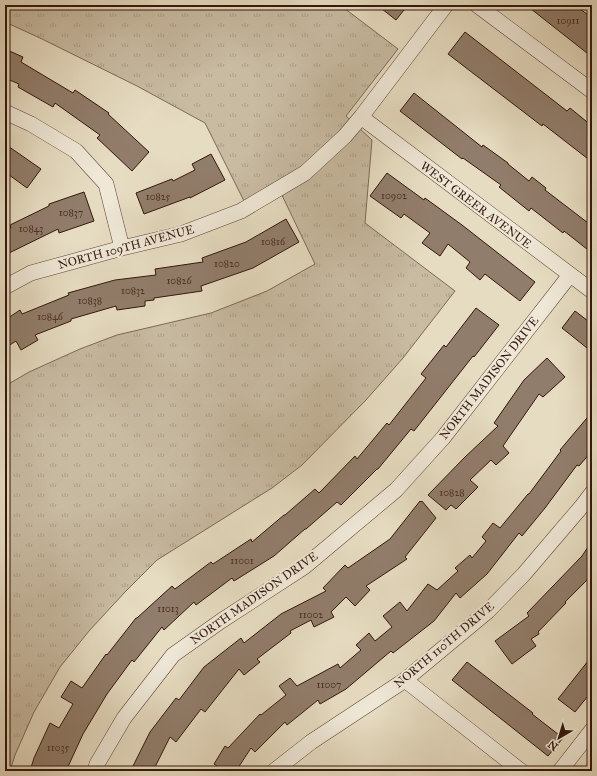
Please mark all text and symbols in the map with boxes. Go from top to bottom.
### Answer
house number: 10911 [557,15,580,27]
street label: WEST GREER AVENUE [418,159,535,252]
house number: 10902 [381,190,407,202]
house number: 10825 [146,191,171,203]
house number: 10837 [59,207,83,219]
street label: NORTH 109TH AVENUE [56,222,196,272]
house number: 10843 [19,223,43,235]
house number: 10816 [261,236,286,248]
house number: 10820 [214,258,240,270]
house number: 10826 [166,275,192,287]
house number: 10832 [121,285,145,297]
house number: 10838 [78,295,102,307]
house number: 10846 [37,311,64,323]
street label: NORTH MADISON DRIVE [437,314,542,442]
house number: 10828 [439,487,465,499]
street label: NORTH MADISON DRIVE [188,548,321,647]
house number: 11001 [230,555,254,567]
street label: NORTH 110TH DRIVE [391,599,497,691]
house number: 11013 [157,603,179,615]
house number: 11002 [299,609,323,621]
house number: 11007 [317,679,341,691]
north arrow [539,718,579,758]
text: N [545,737,561,753]
house number: 11035 [47,742,70,754]

